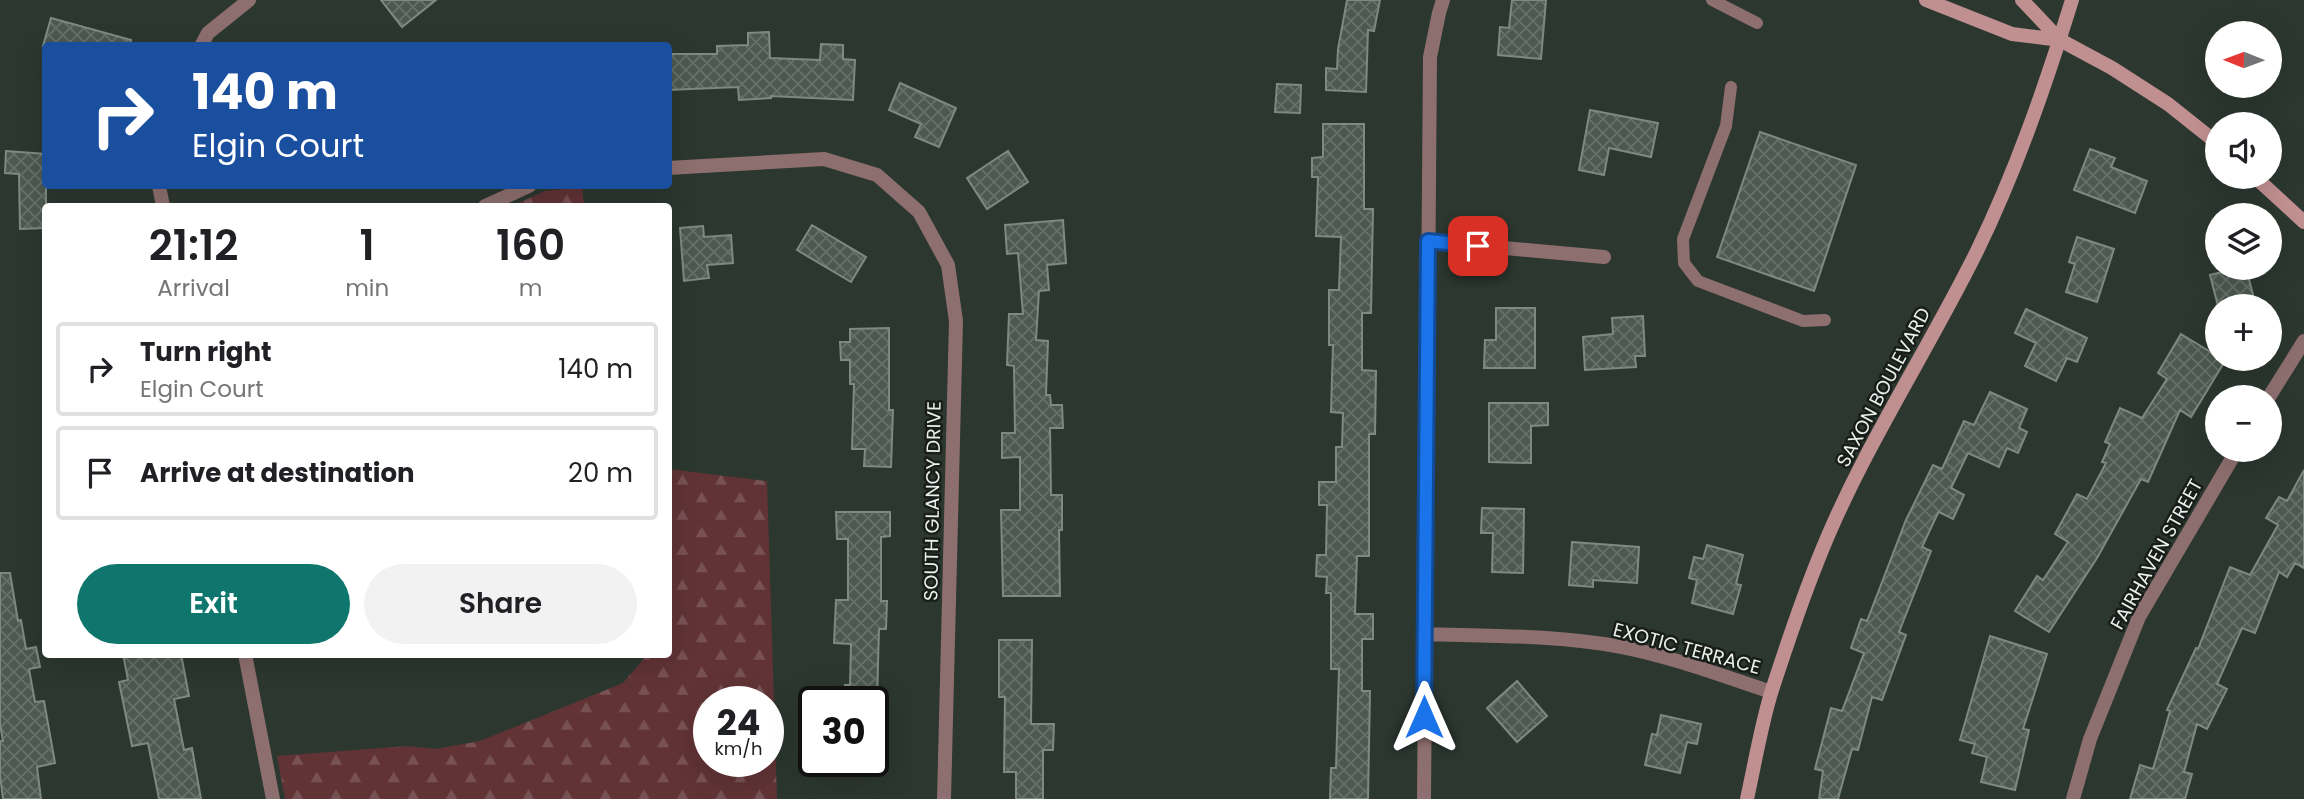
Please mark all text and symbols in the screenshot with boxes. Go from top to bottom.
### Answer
north arrow [2205,21,2282,98]
map controls [2205,21,2282,462]
text: 140 m [192,58,338,126]
icon: right [77,70,168,161]
button: sound [2205,112,2282,189]
text: Elgin Court [192,123,364,168]
button: layers [2205,203,2282,280]
text: 21:12 [149,216,238,275]
text: 1 [360,216,375,275]
text: 160 [496,216,565,275]
pin [1448,216,1508,276]
icon: arrive [1459,227,1497,265]
text: Arrival [157,272,230,304]
text: min [345,272,389,304]
text: m [519,272,542,304]
button: + [2205,294,2282,371]
street label: SAXON BOULEVARD [1830,303,1937,472]
text: Turn right [140,334,272,370]
icon: right [81,350,119,388]
text: 140 m [558,351,633,387]
text: Elgin Court [140,373,264,405]
button: − [2205,385,2282,462]
street label: SOUTH GLANCY DRIVE [917,401,948,601]
icon: arrive [81,454,119,492]
text: Arrive at destination [140,455,415,491]
text: 20 m [568,455,633,491]
street label: FAIRHAVEN STREET [2104,474,2209,634]
button: Exit [77,564,350,644]
button: Share [364,564,637,644]
street label: EXOTIC TERRACE [1610,616,1764,681]
position arrow [1387,680,1461,754]
speed limit sign: 30 [798,686,889,777]
text: 24 [717,698,760,747]
text: km/h [715,736,762,761]

